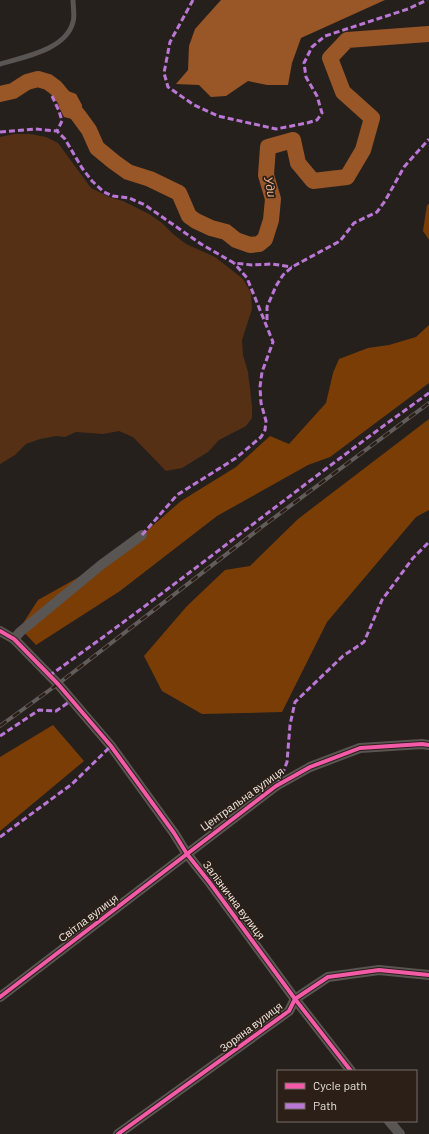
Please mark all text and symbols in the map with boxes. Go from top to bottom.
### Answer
water label: Уди [262,174,280,199]
street label: Центральна вулиця [198,764,286,833]
street label: Залізнична вулиця [201,858,268,941]
street label: Світла вулиця [55,891,120,944]
street label: Зоряна вулиця [217,999,285,1054]
legend [277,1070,417,1122]
text: Cycle path [313,1078,367,1092]
text: Path [313,1098,337,1112]

